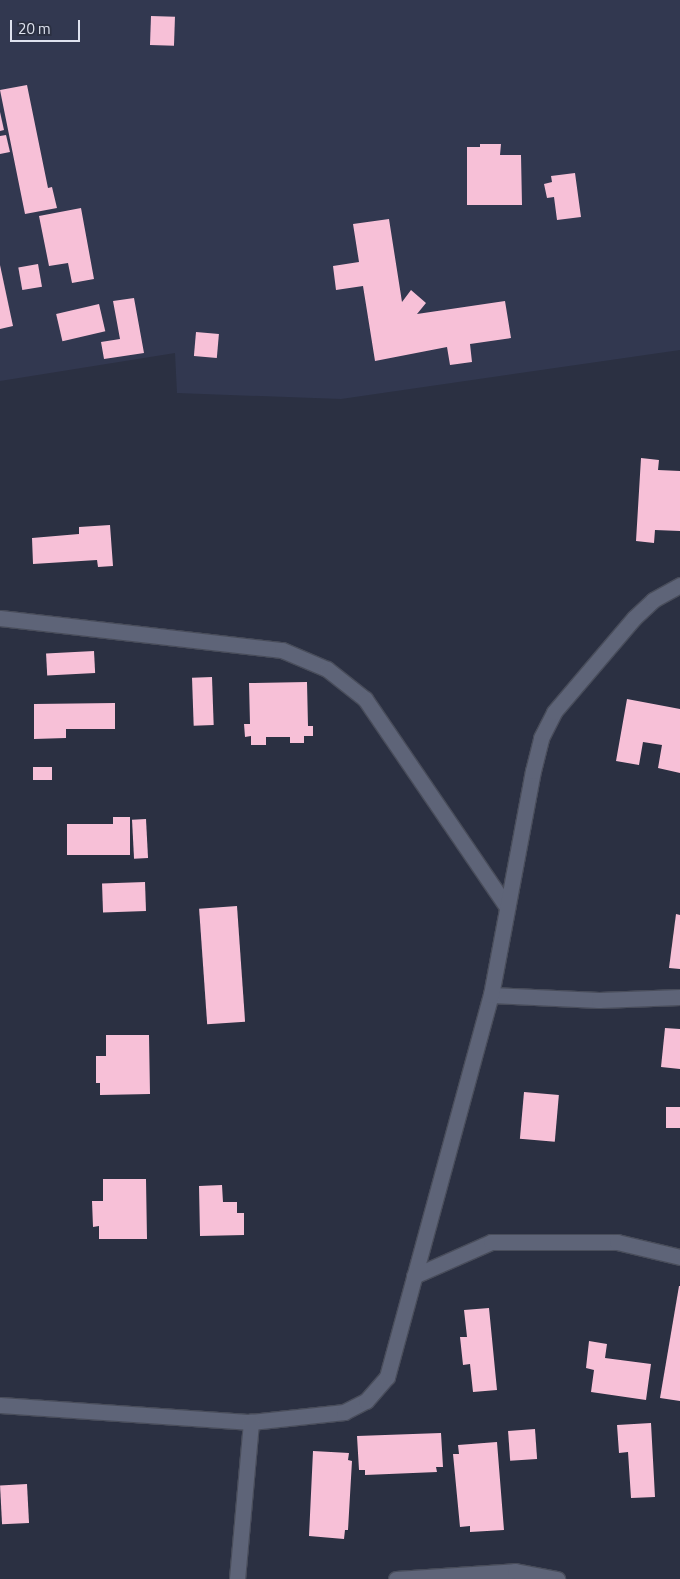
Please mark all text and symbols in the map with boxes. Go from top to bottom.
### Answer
scale bar [12,10,82,42]
text: 20 m [18,17,51,40]

